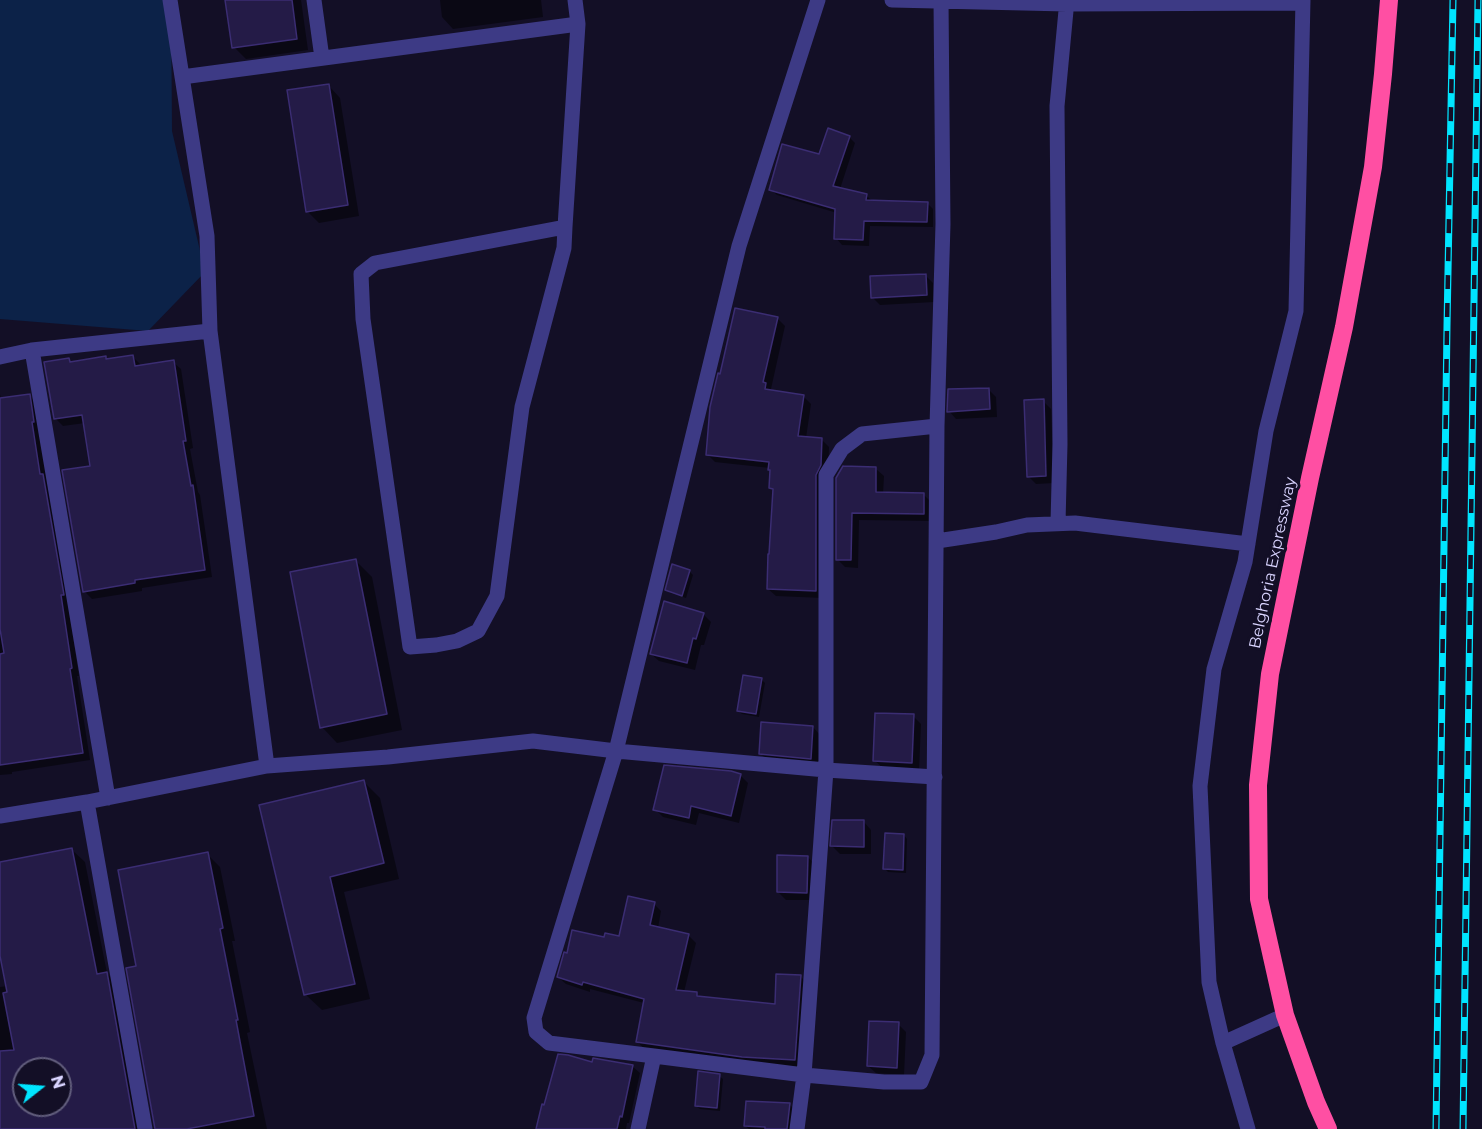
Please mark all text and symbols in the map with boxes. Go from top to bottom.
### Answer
street label: Belghoria Expressway [1245,476,1301,650]
north arrow [12,1057,72,1117]
text: N [47,1073,69,1091]

